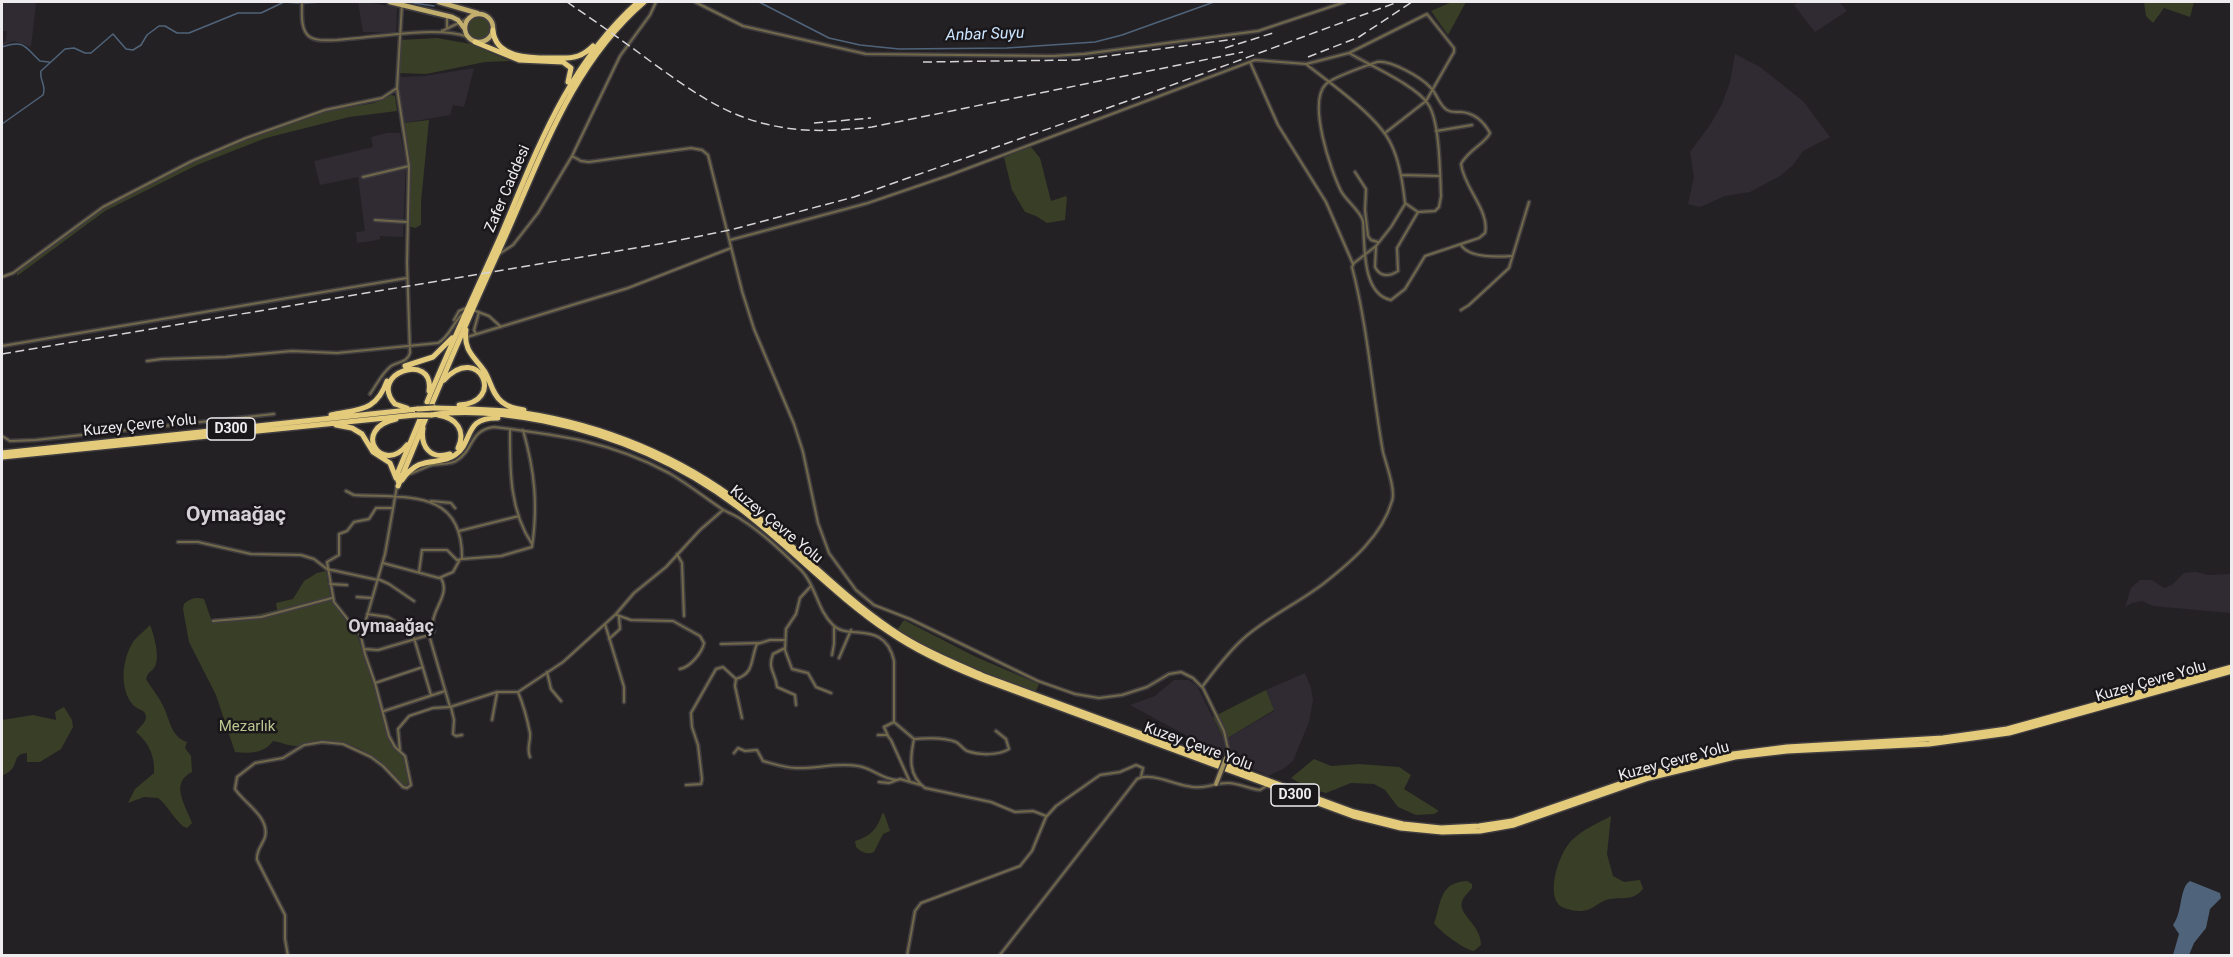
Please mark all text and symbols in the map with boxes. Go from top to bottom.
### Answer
water label: Anbar Suyu [945,24,1025,46]
street label: Zafer Caddesi [482,143,534,235]
street label: Kuzey Çevre Yolu [82,411,198,441]
road number: D300 [207,418,255,440]
street label: Kuzey Çevre Yolu [726,482,826,568]
district label: Oymaağaç [186,503,286,529]
district label: Oymaağaç [348,616,434,638]
street label: Kuzey Çevre Yolu [2094,658,2208,706]
park label: Mezarlık [219,718,275,736]
street label: Kuzey Çevre Yolu [1141,719,1255,775]
street label: Kuzey Çevre Yolu [1617,739,1731,785]
road number: D300 [1271,784,1319,806]

